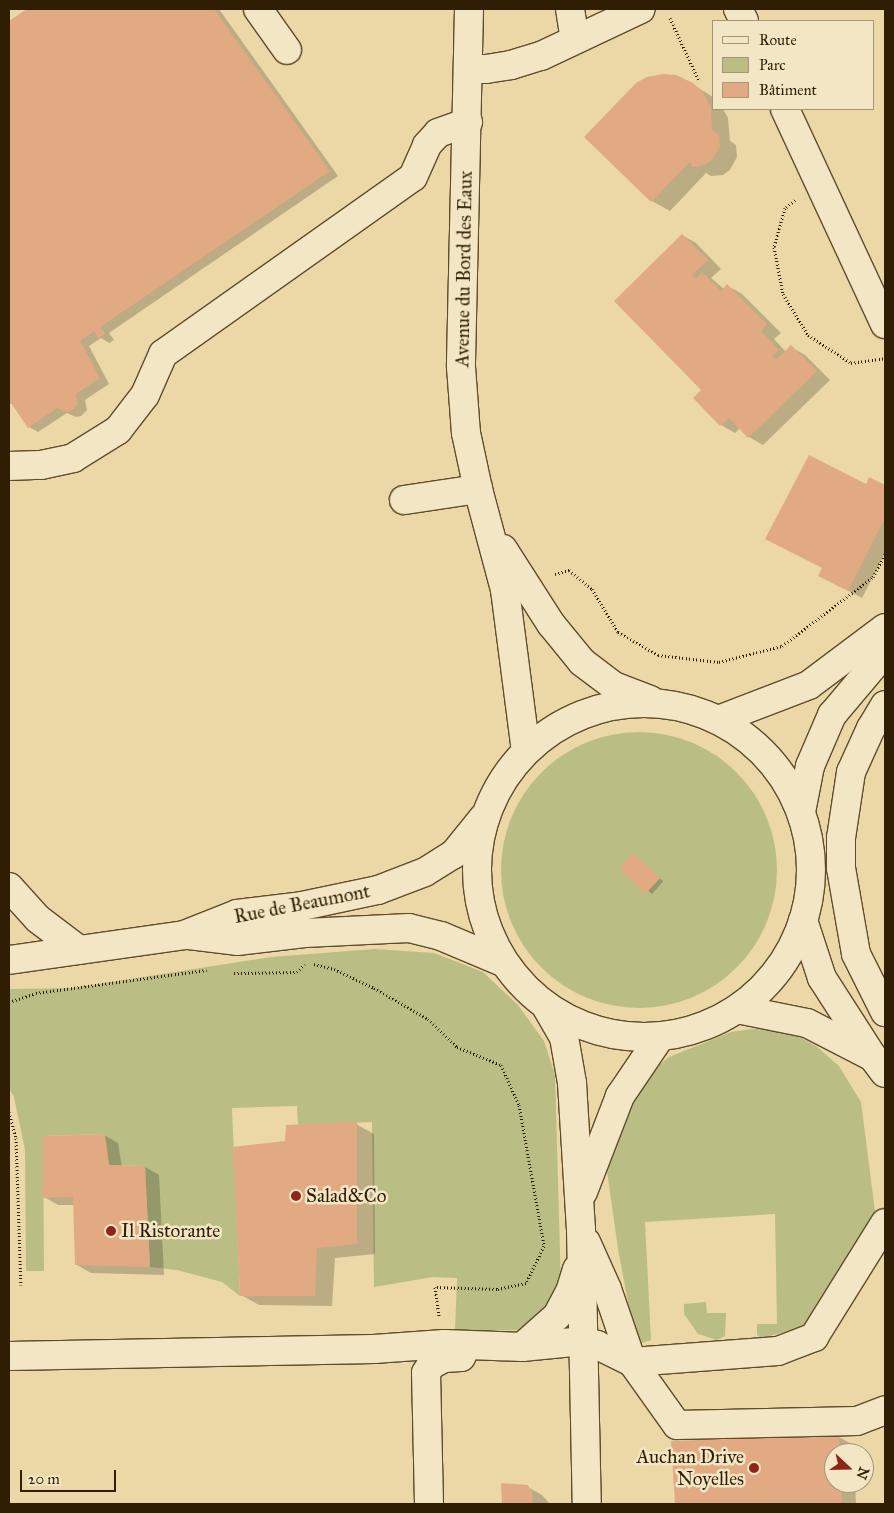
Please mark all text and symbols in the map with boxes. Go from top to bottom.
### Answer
legend [712,20,874,110]
text: Route [759,31,797,49]
text: Parc [759,56,786,74]
text: Bâtiment [759,81,817,99]
street label: Avenue du Bord des Eaux [451,171,477,367]
street label: Rue de Beaumont [232,880,372,928]
place label: Salad&Co [306,1185,386,1207]
marker: Salad&Co [290,1190,302,1202]
place label: Il Ristorante [121,1220,220,1242]
marker: Il Ristorante [105,1225,117,1237]
north arrow [824,1443,874,1493]
place label: Auchan Drive Noyelles [636,1446,744,1490]
scale bar [22,1460,119,1492]
marker: Auchan Drive Noyelles [748,1462,760,1474]
text: N [852,1465,873,1482]
text: 20 m [28,1470,60,1488]

